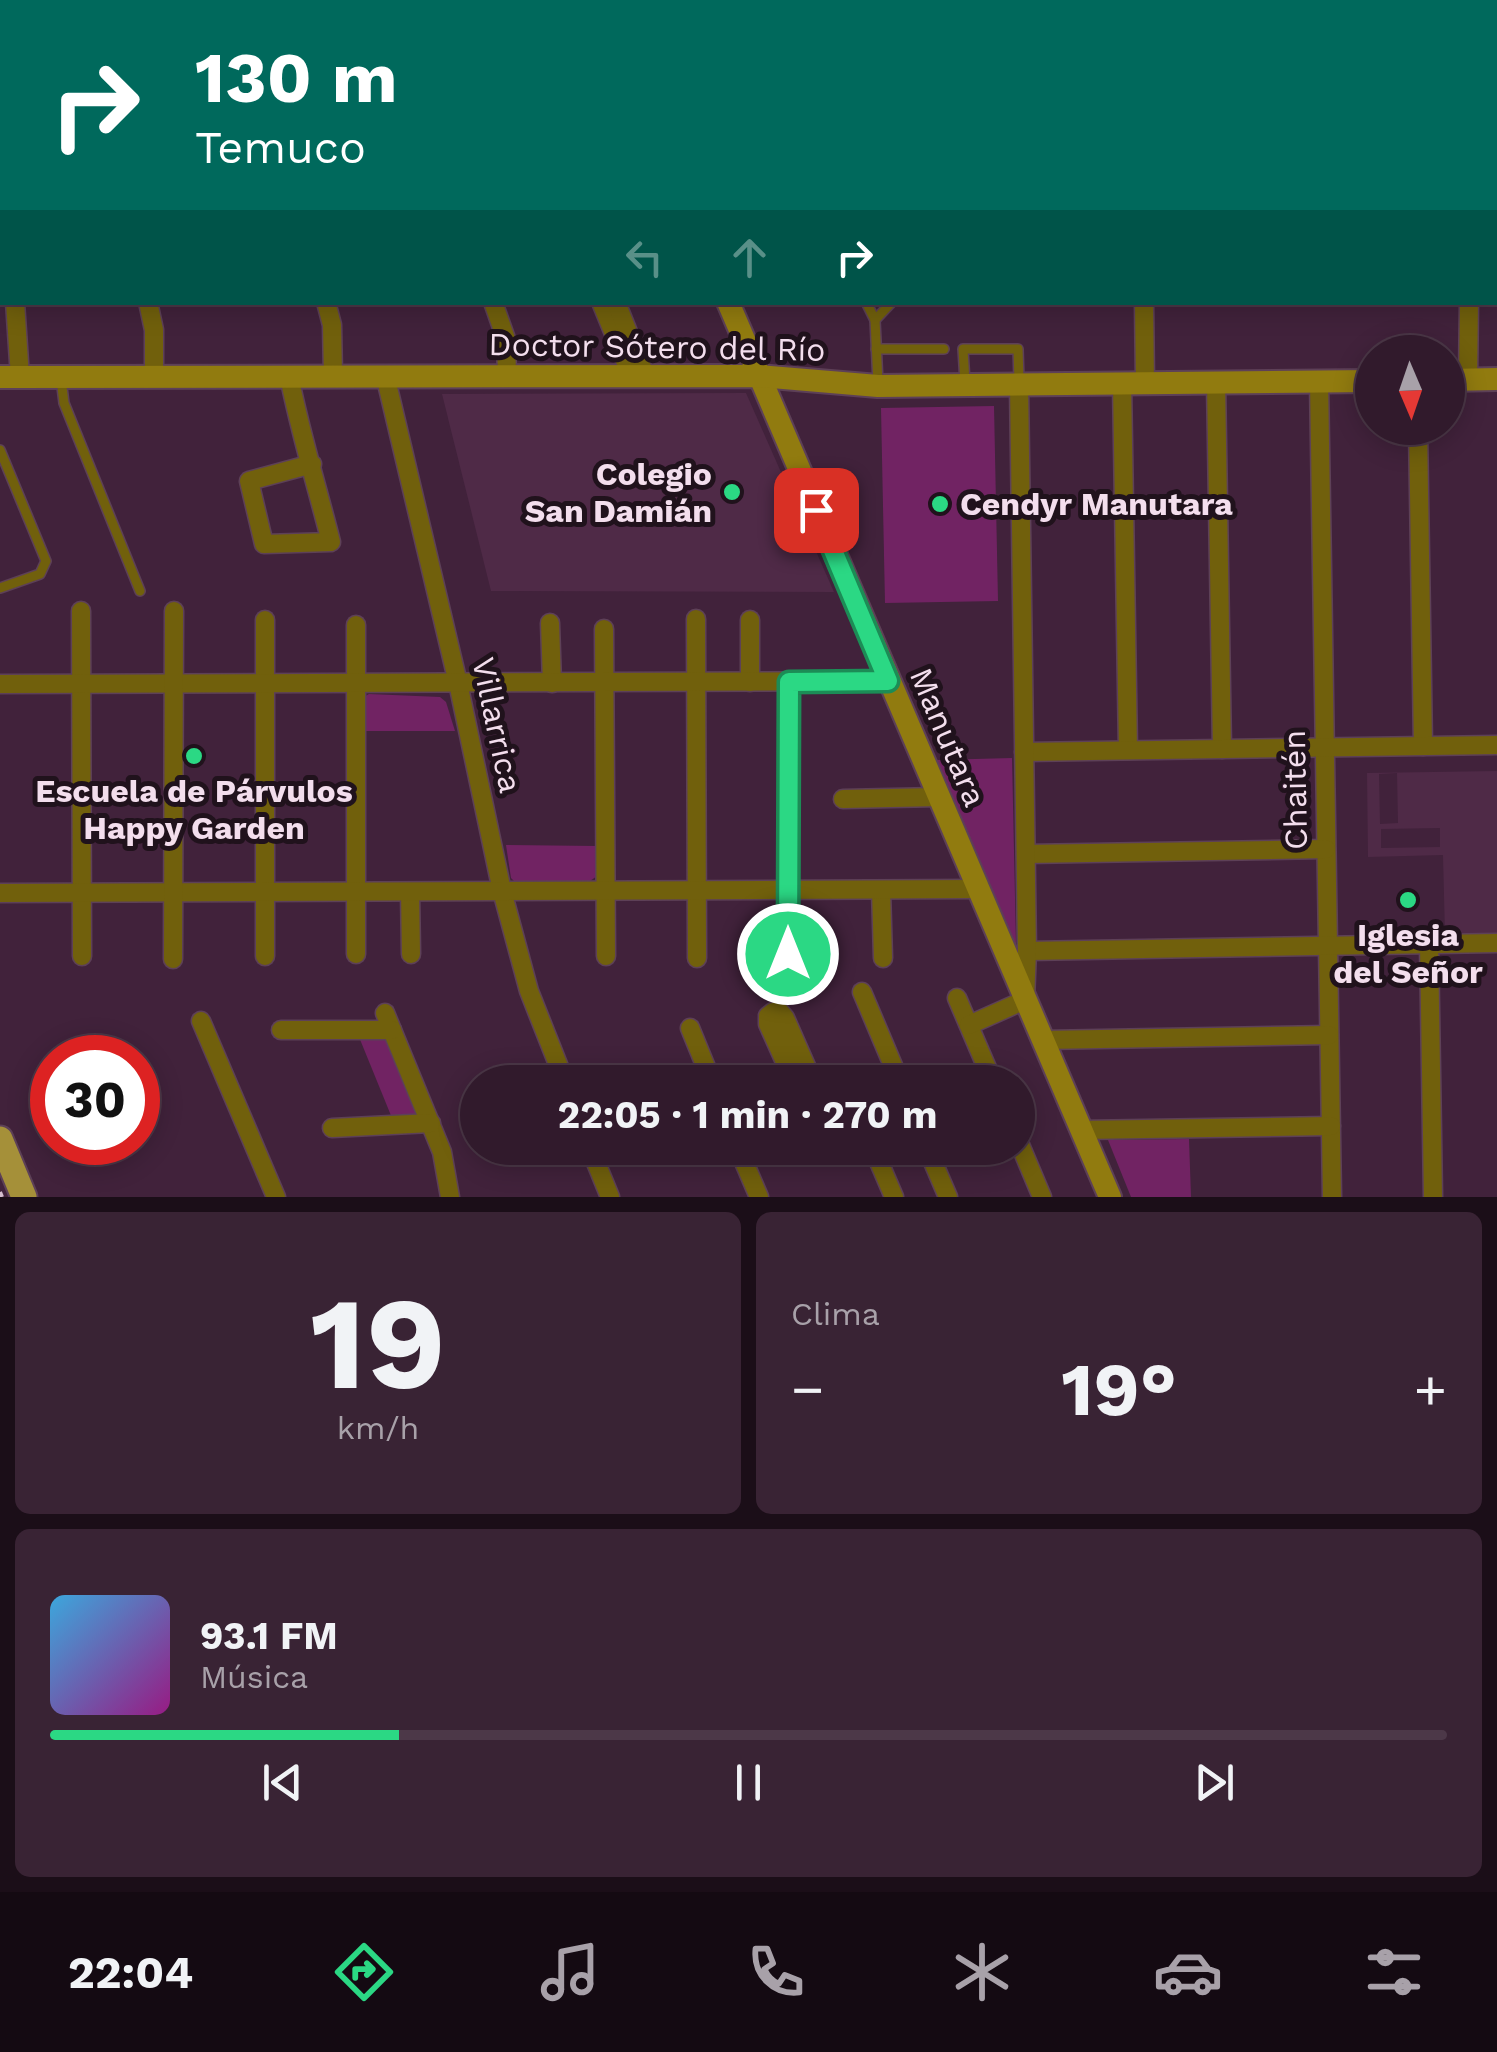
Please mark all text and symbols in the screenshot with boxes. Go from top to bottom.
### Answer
text: 130 m [195,37,398,119]
icon: right [30,40,160,170]
text: Temuco [195,121,366,174]
icon: left [617,230,672,285]
icon: ahead [722,230,777,285]
icon: right [827,230,882,285]
street label: Doctor Sótero del Río [488,325,826,369]
north arrow [1355,335,1465,445]
map controls [1355,335,1465,445]
place label: Colegio San Damián [525,455,712,530]
pin [774,468,859,553]
marker: Colegio San Damián [721,481,743,503]
icon: arrive [789,483,844,538]
place label: Cendyr Manutara [960,485,1233,523]
marker: Cendyr Manutara [929,493,951,515]
street label: Villarrica [464,654,530,796]
street label: Manutara [902,662,994,812]
street label: Chaitén [1275,730,1315,850]
marker: Escuela de Párvulos Happy Garden [183,745,205,767]
place label: Escuela de Párvulos Happy Garden [35,772,353,847]
marker: Iglesia del Señor [1397,889,1419,911]
position arrow [736,902,840,1006]
place label: Iglesia del Señor [1333,916,1483,991]
speed limit sign: 30 [30,1035,160,1165]
text: 22:05 · 1 min · 270 m [558,1093,937,1137]
text: 19 [310,1267,446,1420]
text: Clima [791,1295,880,1333]
text: 19° [1061,1345,1177,1433]
text: − [791,1357,824,1421]
text: + [1414,1357,1447,1421]
text: km/h [337,1409,419,1447]
text: 93.1 FM [200,1614,338,1658]
text: Música [200,1658,308,1696]
icon: previous [255,1755,310,1810]
icon: pause [721,1755,776,1810]
icon: next [1187,1755,1242,1810]
icon: directions [329,1937,399,2007]
icon: music [535,1937,605,2007]
icon: phone [741,1937,811,2007]
icon: climate [947,1937,1017,2007]
icon: car [1153,1937,1223,2007]
icon: filters [1359,1937,1429,2007]
text: 22:04 [68,1946,193,1999]

